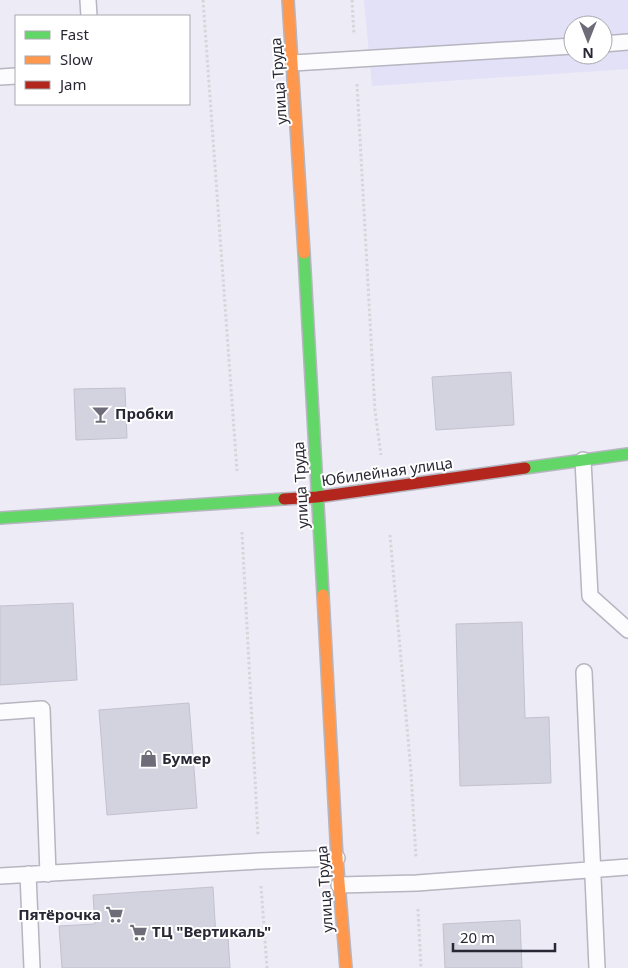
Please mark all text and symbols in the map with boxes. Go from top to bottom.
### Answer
legend [15,15,190,105]
north arrow [563,15,613,65]
text: Fast [60,24,89,44]
street label: улица Труда [265,37,291,125]
text: N [582,44,594,63]
text: Slow [60,49,93,69]
text: Jam [58,74,87,94]
place label: Пробки [115,403,174,423]
bar icon: Пробки [91,404,111,424]
street label: улица Труда [288,441,312,529]
street label: Юбилейная улица [320,452,454,490]
place label: Бумер [162,748,211,768]
shop icon: Бумер [138,749,158,769]
street label: улица Труда [311,845,337,933]
place label: Пятёрочка [18,904,101,924]
supermarket icon: Пятёрочка [105,905,125,925]
scale bar [453,920,556,952]
place label: ТЦ "Вертикаль" [152,921,271,941]
supermarket icon: ТЦ "Вертикаль" [128,922,148,942]
text: 20 m [460,927,495,947]

